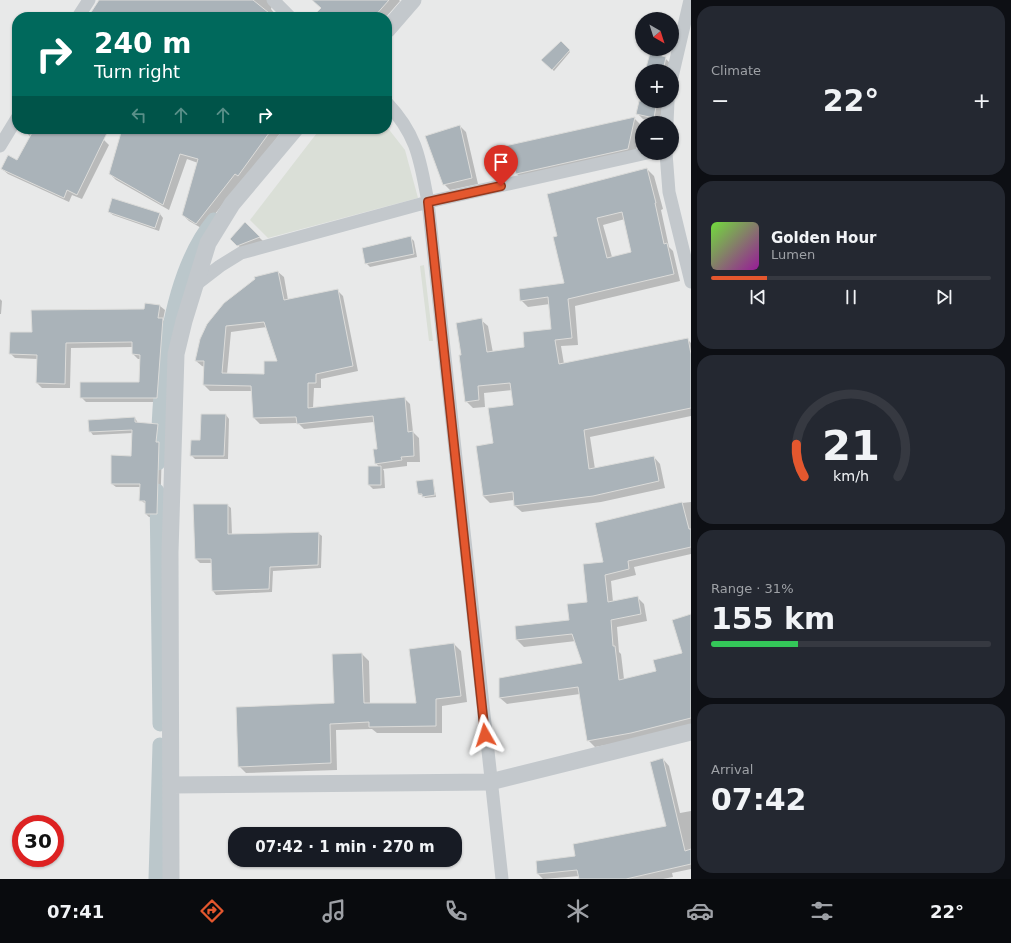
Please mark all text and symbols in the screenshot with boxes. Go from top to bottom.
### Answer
north arrow [635,12,679,56]
map controls [635,12,679,160]
text: 240 m [94,27,191,60]
icon: right [28,28,80,80]
text: Turn right [94,61,180,82]
text: Climate [711,63,761,78]
button: + [635,64,679,108]
text: 22° [823,83,879,118]
text: − [711,88,729,113]
text: + [973,88,991,113]
icon: left [128,104,150,126]
icon: ahead [170,104,192,126]
icon: ahead [212,104,234,126]
icon: right [254,104,276,126]
button: − [635,116,679,160]
pin [484,145,518,186]
icon: arrive [490,151,512,173]
text: Golden Hour [771,229,877,247]
text: Lumen [771,247,815,262]
icon: previous [747,286,769,308]
icon: pause [840,286,862,308]
icon: next [933,286,955,308]
text: 21 [822,421,880,470]
text: km/h [833,468,869,484]
text: Range · 31% [711,581,794,596]
text: 155 km [711,601,835,636]
position arrow [464,714,506,756]
text: Arrival [711,762,753,777]
text: 07:42 [711,782,807,817]
speed limit sign: 30 [12,815,64,867]
text: 07:42 · 1 min · 270 m [255,838,435,856]
icon: directions [198,897,226,925]
icon: music [320,897,348,925]
icon: phone [442,897,470,925]
icon: climate [564,897,592,925]
icon: car [686,897,714,925]
icon: filters [808,897,836,925]
text: 07:41 [47,901,104,922]
text: 22° [930,901,964,922]

